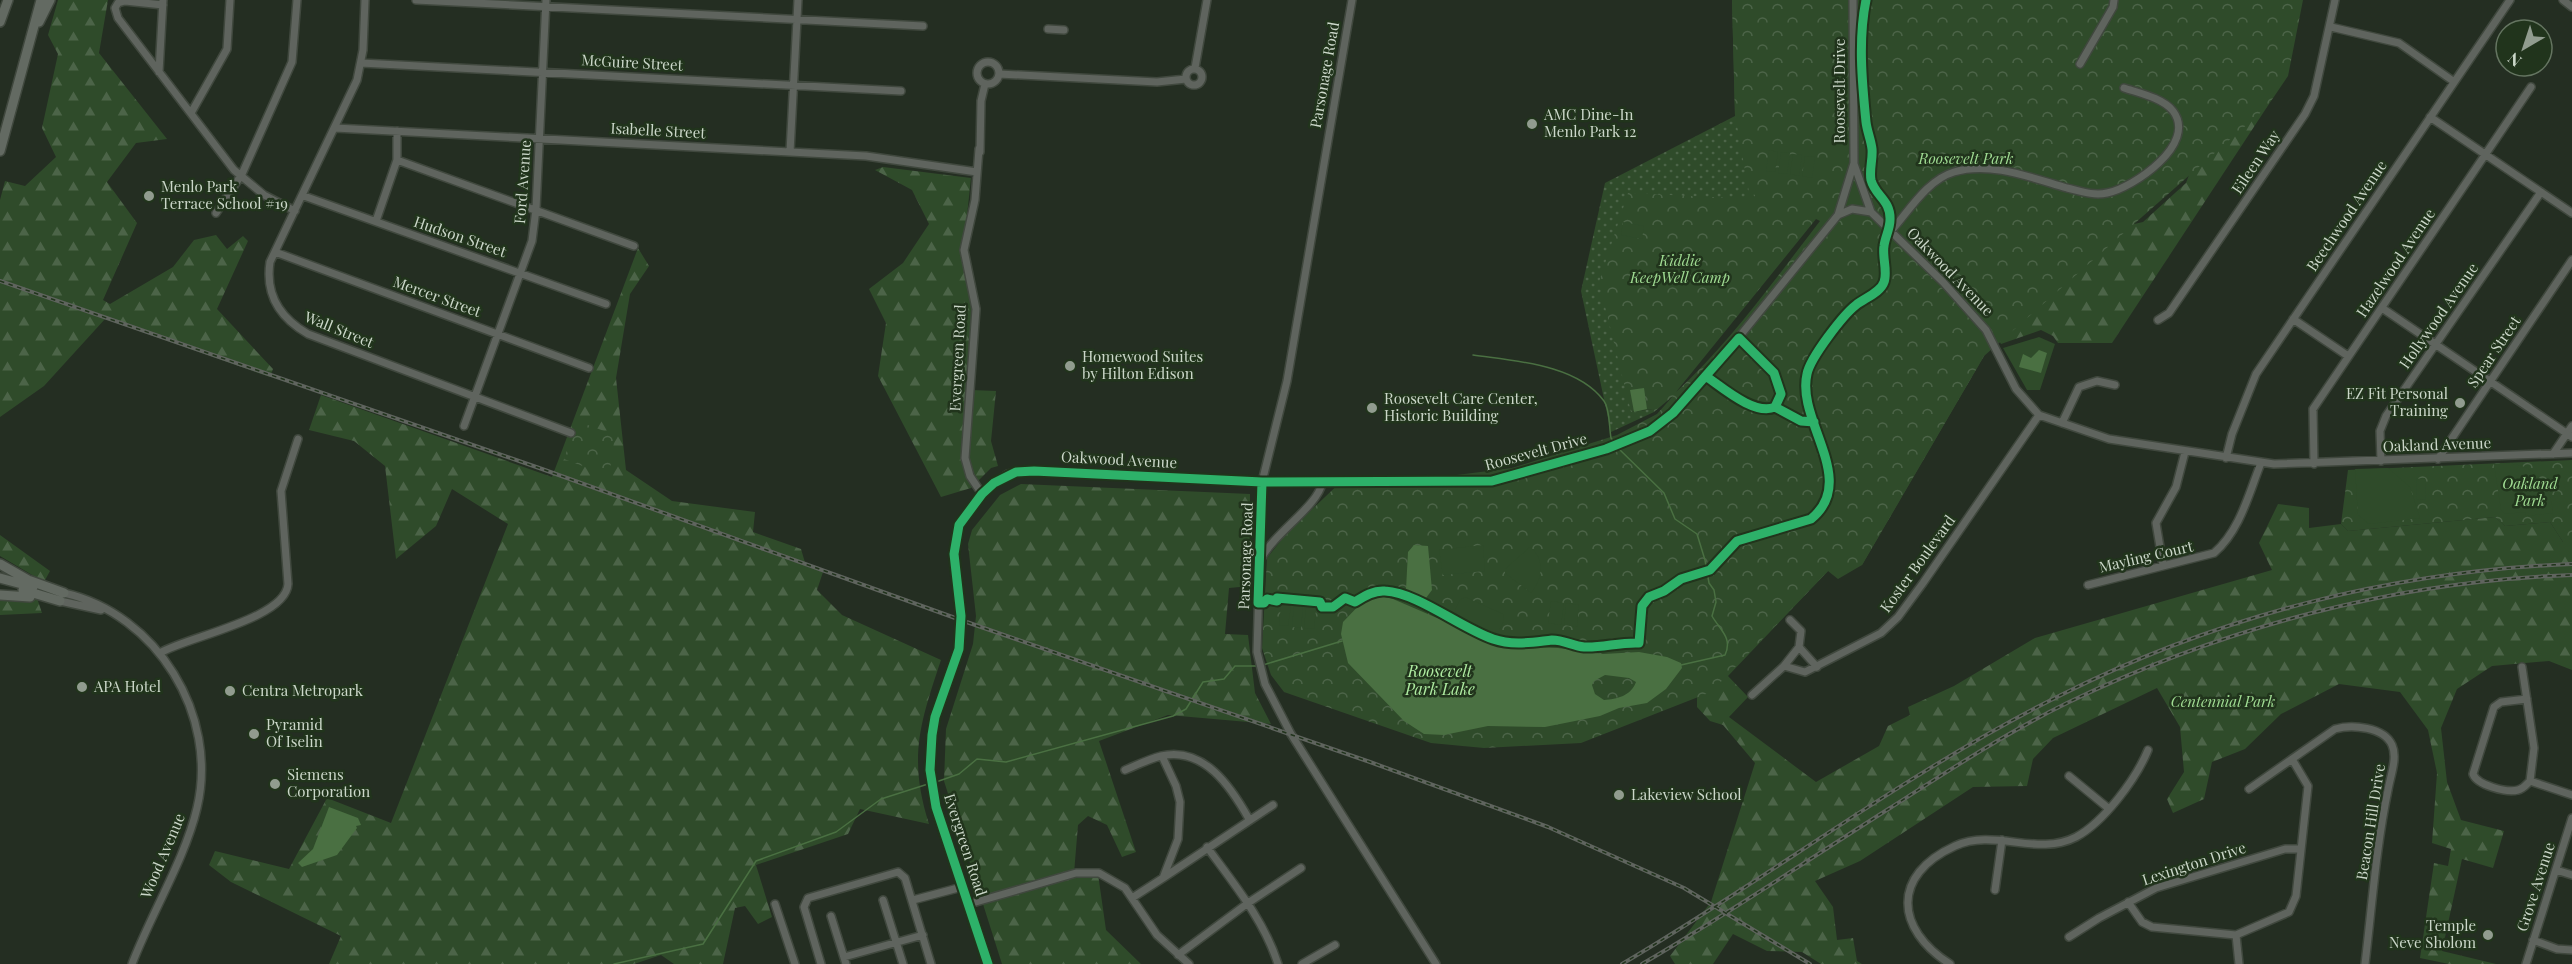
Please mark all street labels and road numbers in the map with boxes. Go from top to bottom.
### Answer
street label: Parsonage Road [1305,20,1343,129]
street label: Roosevelt Drive [1829,39,1849,143]
street label: McGuire Street [581,49,684,75]
street label: Isabelle Street [610,118,707,143]
street label: Eileen Way [2227,125,2284,197]
street label: Ford Avenue [509,139,535,225]
street label: Beechwood Avenue [2302,156,2391,275]
street label: Hazelwood Avenue [2351,204,2439,321]
street label: Hudson Street [411,211,510,261]
street label: Oakwood Avenue [1903,223,1998,320]
street label: Hollywood Avenue [2394,259,2482,372]
street label: Mercer Street [391,271,485,321]
street label: Evergreen Road [944,304,970,412]
street label: Wall Street [301,306,378,352]
street label: Spear Street [2462,311,2525,391]
street label: Roosevelt Drive [1482,428,1589,474]
street label: Oakland Avenue [2382,432,2492,456]
street label: Oakwood Avenue [1061,446,1178,472]
street label: Parsonage Road [1233,502,1257,610]
street label: Koster Boulevard [1875,511,1959,616]
street label: Mayling Court [2097,535,2195,577]
street label: Beacon Hill Drive [2351,762,2389,881]
street label: Evergreen Road [940,791,992,899]
street label: Wood Avenue [135,810,189,902]
street label: Lexington Drive [2139,837,2248,889]
street label: Grove Avenue [2511,840,2559,934]

